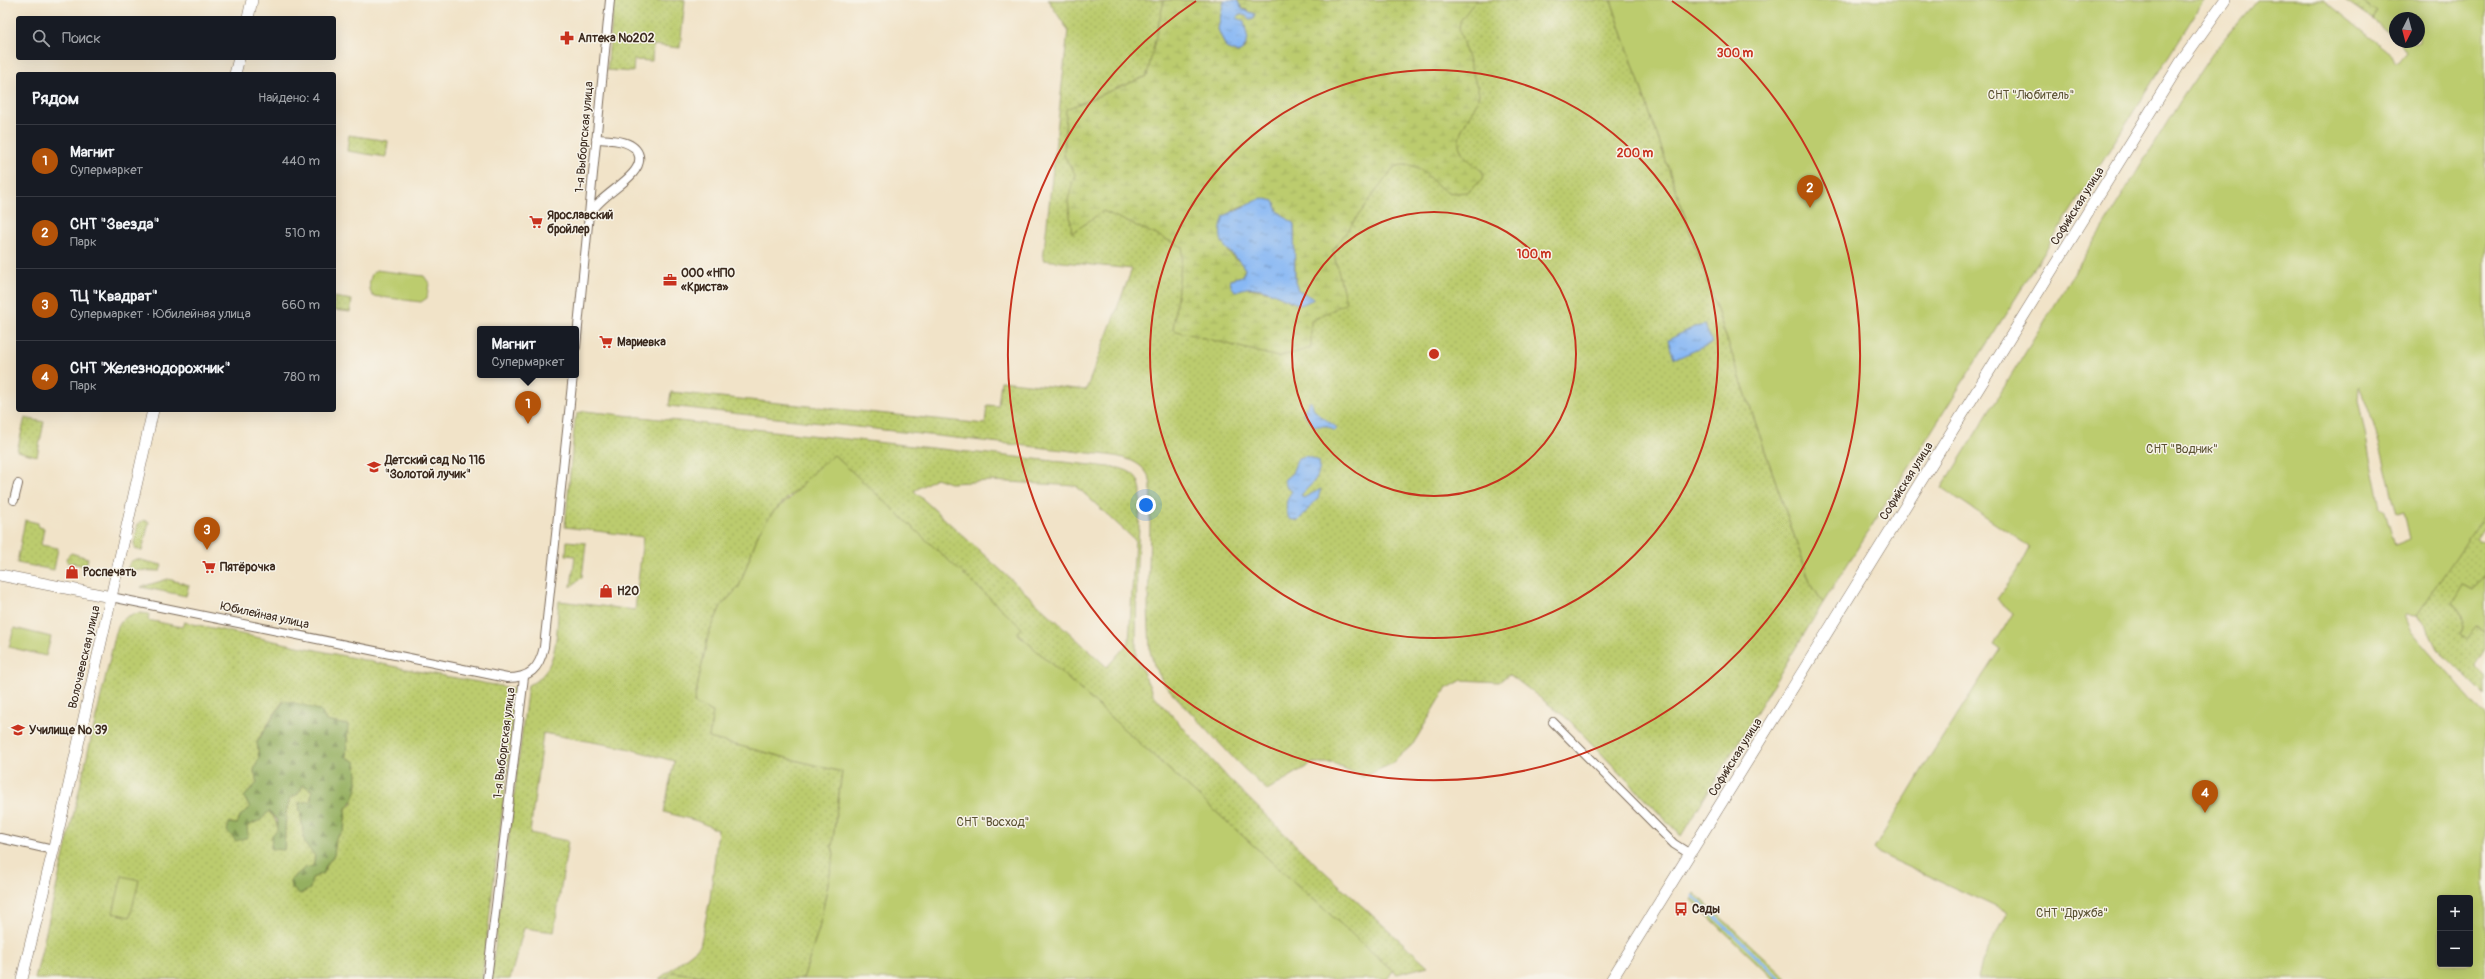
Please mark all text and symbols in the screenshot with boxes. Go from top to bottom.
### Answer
north arrow [2389,12,2425,48]
search box [16,16,336,60]
icon: search [30,27,52,49]
text: Поиск [62,29,101,48]
pharmacy icon: Аптека №202 [559,30,575,46]
place label: Аптека №202 [578,31,655,46]
text: 300 m [1717,46,1754,61]
street label: 1-я Выборгская улица [572,80,597,193]
text: Рядом [32,88,79,109]
park label: СНТ "Любитель" [1988,88,2074,103]
text: Найдено: 4 [258,90,320,106]
text: Магнит [70,143,115,162]
text: 200 m [1617,146,1654,161]
text: 1 [42,153,48,169]
text: 440 m [282,153,320,169]
text: Супермаркет [70,162,143,178]
street label: Софийская улица [2047,164,2108,248]
pin: 2 [1797,175,1823,208]
place label: Ярославский бройлер [547,208,614,237]
supermarket icon: Ярославский бройлер [528,214,544,230]
text: СНТ "Звезда" [70,215,160,234]
text: 2 [41,225,49,241]
text: 510 m [285,225,320,241]
text: Парк [70,234,97,250]
text: 100 m [1517,247,1552,262]
place label: ООО «НПО «Криста» [680,266,735,295]
office icon: ООО «НПО «Криста» [662,272,678,288]
text: ТЦ "Квадрат" [70,287,158,306]
text: 3 [41,297,49,313]
text: 660 m [282,297,320,313]
text: Супермаркет · Юбилейная улица [70,306,251,322]
popup [477,326,579,378]
supermarket icon: Мариевка [598,334,614,350]
text: Магнит [491,335,536,354]
place label: Мариевка [617,335,666,350]
centre of rings [1427,347,1441,361]
text: Супермаркет [491,354,565,370]
text: СНТ "Железнодорожник" [70,359,231,378]
text: 4 [41,369,49,385]
text: 780 m [283,369,320,385]
text: Парк [70,378,97,394]
pin: 1 [515,391,541,424]
street label: Софийская улица [1876,439,1937,523]
park label: СНТ "Водник" [2146,442,2218,457]
place label: Детский сад № 116 "Золотой лучик" [384,453,485,482]
school or university icon: Детский сад № 116 "Золотой лучик" [366,459,382,475]
your location [1136,495,1156,515]
pin: 3 [194,517,220,550]
supermarket icon: Пятёрочка [201,559,217,575]
place label: Пятёрочка [220,560,276,575]
shop icon: Роспечать [64,564,80,580]
place label: Роспечать [83,565,137,580]
shop icon: H2O [598,583,614,599]
place label: H2O [617,584,639,599]
street label: Юбилейная улица [219,599,311,632]
street label: Волочаевская улица [65,604,104,710]
street label: 1-я Выборгская улица [490,686,519,799]
street label: Софийская улица [1705,715,1766,799]
school or university icon: Училище № 39 [10,722,26,738]
place label: Училище № 39 [29,723,108,738]
pin: 4 [2192,780,2218,813]
park label: СНТ "Восход" [957,815,1030,830]
map controls [2437,895,2473,967]
button: + [2437,895,2473,931]
bus stop icon: Сады [1673,901,1689,917]
place label: Сады [1692,902,1720,917]
park label: СНТ "Дружба" [2036,906,2108,921]
button: − [2437,931,2473,967]

